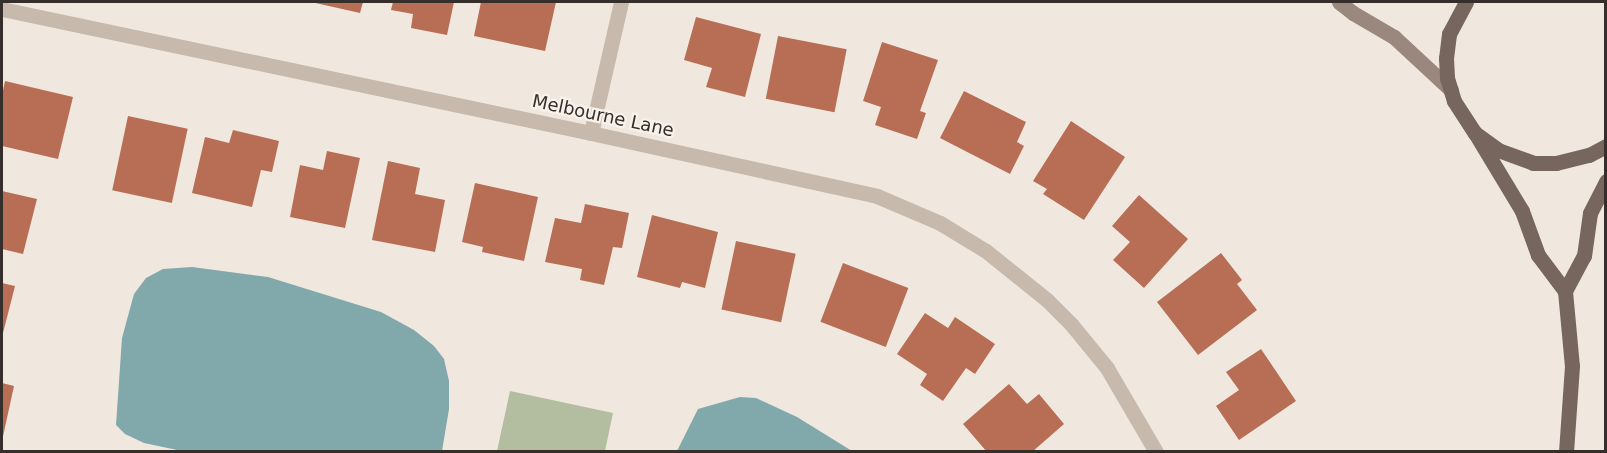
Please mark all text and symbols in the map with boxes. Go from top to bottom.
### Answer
street label: Melbourne Lane [530,90,676,142]

